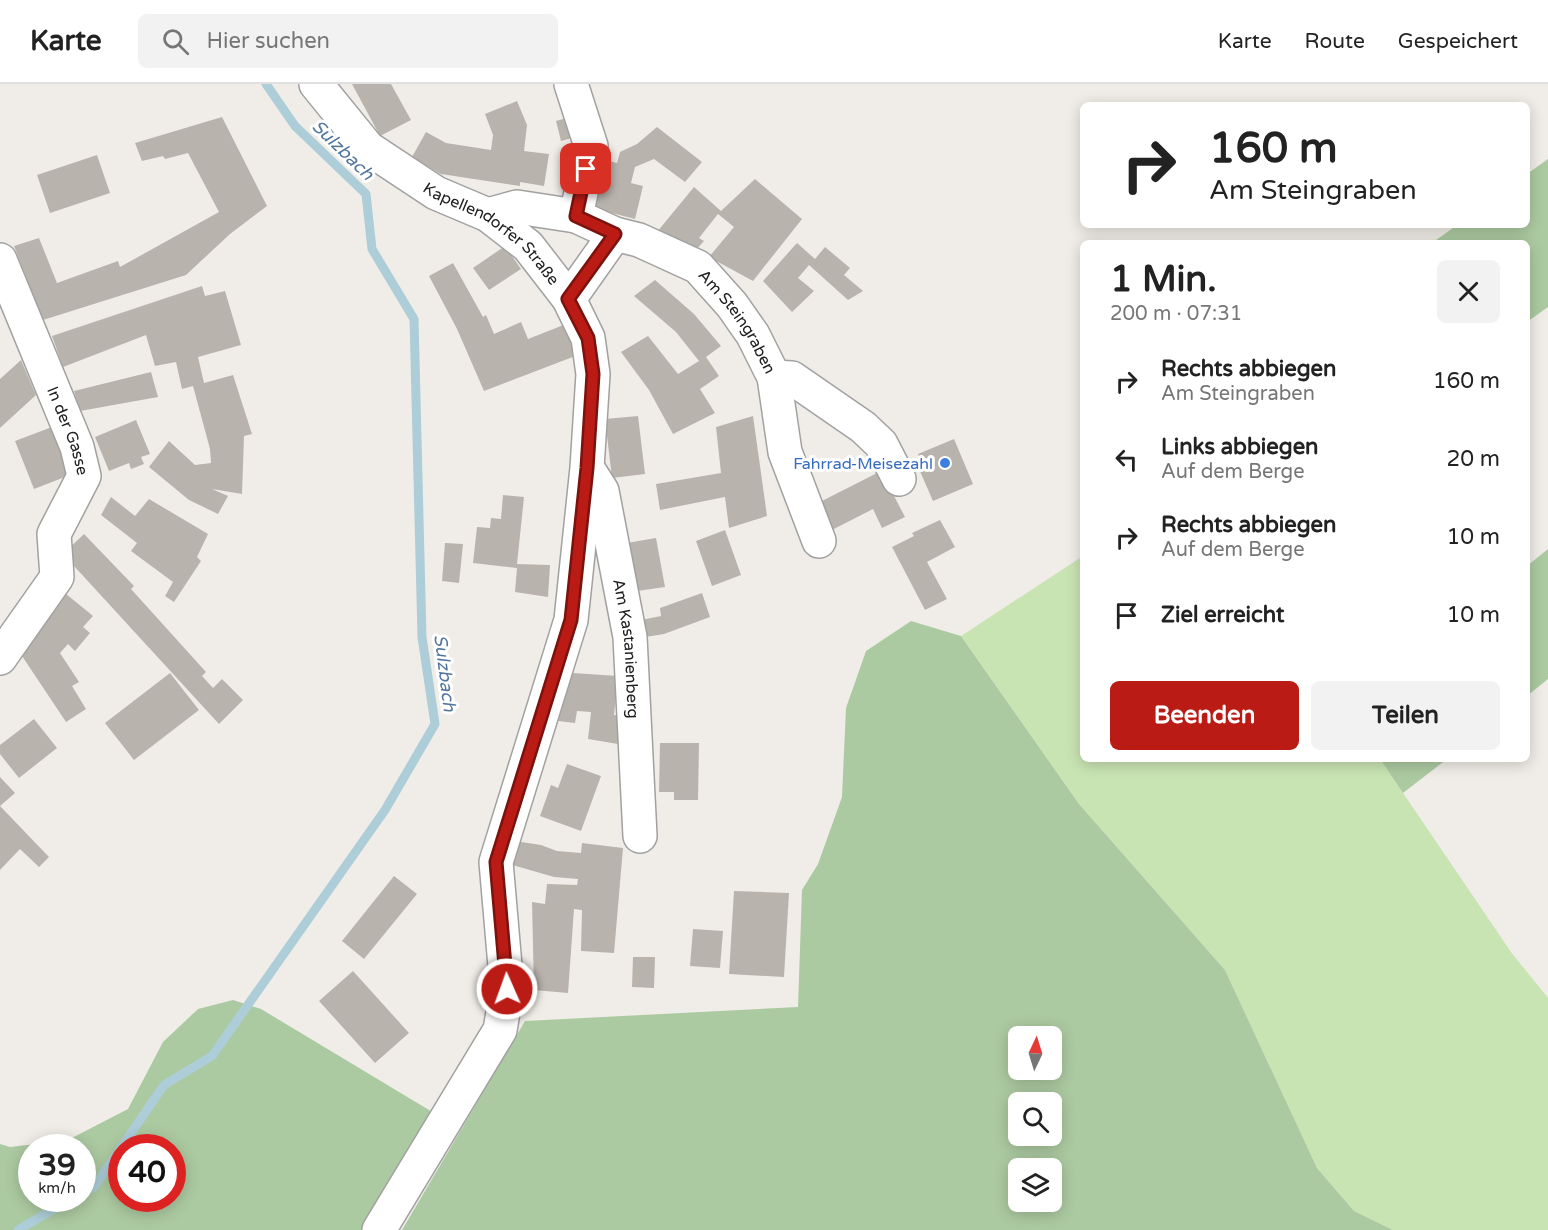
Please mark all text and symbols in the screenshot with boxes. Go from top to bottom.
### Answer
search box [138,14,558,68]
text: Karte [30,24,102,58]
icon: search [159,25,192,58]
text: Hier suchen [207,28,330,54]
text: Karte [1218,29,1272,54]
text: Route [1305,29,1365,54]
text: Gespeichert [1398,29,1518,54]
water label: Sulzbach [308,115,379,186]
text: 160 m [1209,123,1338,174]
icon: right [1110,126,1188,204]
pin [560,143,611,194]
icon: arrive [569,152,602,185]
text: Am Steingraben [1209,174,1417,207]
street label: Kapellendorfer Straße [419,178,563,289]
text: 1 Min. [1110,258,1217,301]
button: close [1437,260,1500,323]
street label: Am Steingraben [694,266,780,377]
text: 200 m · 07:31 [1110,302,1242,326]
text: Rechts abbiegen [1161,356,1336,382]
icon: right [1110,365,1143,398]
text: 160 m [1433,368,1500,394]
text: Am Steingraben [1161,382,1315,406]
street label: In der Gasse [42,384,92,477]
text: Links abbiegen [1161,434,1319,460]
icon: left [1110,443,1143,476]
text: 20 m [1446,446,1500,472]
place label: Fahrrad-Meisezahl [793,454,933,474]
marker: Fahrrad-Meisezahl [938,456,952,470]
text: Auf dem Berge [1161,460,1305,484]
text: Rechts abbiegen [1161,512,1336,538]
icon: right [1110,521,1143,554]
text: 10 m [1446,524,1500,550]
text: Auf dem Berge [1161,538,1305,562]
street label: Am Kastanienberg [608,577,643,719]
icon: arrive [1110,599,1143,632]
text: Ziel erreicht [1161,602,1284,628]
text: 10 m [1446,602,1500,628]
water label: Sulzbach [429,633,461,714]
button: Beenden [1110,681,1299,750]
button: Teilen [1311,681,1500,750]
position arrow [475,957,539,1021]
north arrow [1008,1026,1062,1080]
map controls [1008,1026,1062,1212]
button: search [1008,1092,1062,1146]
speed limit sign: 40 [108,1134,186,1212]
text: 39 [38,1147,76,1184]
button: layers [1008,1158,1062,1212]
text: km/h [38,1179,76,1197]

